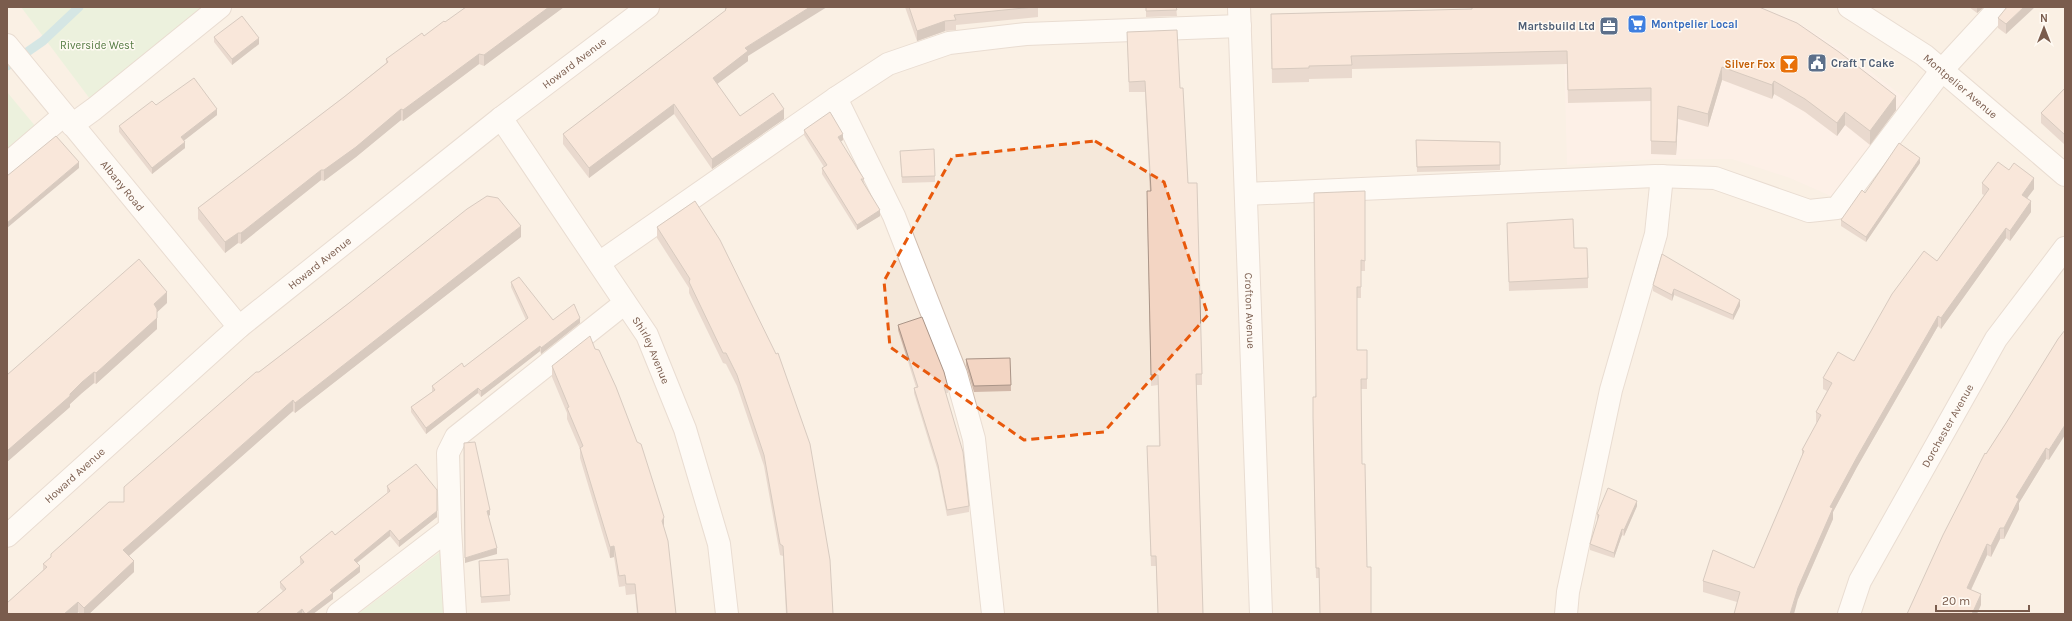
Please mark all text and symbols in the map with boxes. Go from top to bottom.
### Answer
north arrow [2024,8,2064,48]
text: N [2040,12,2048,25]
supermarket icon: Montpelier Local [1626,13,1648,35]
office icon: Martsbuild Ltd [1598,15,1620,37]
place label: Montpelier Local [1651,18,1738,31]
place label: Martsbuild Ltd [1518,20,1595,33]
street label: Howard Avenue [540,34,609,91]
park label: Riverside West [60,39,134,52]
street label: Montpelier Avenue [1921,51,2000,121]
public building icon: Craft T Cake [1806,52,1828,74]
bar icon: Silver Fox [1778,53,1800,75]
place label: Craft T Cake [1831,57,1894,70]
place label: Silver Fox [1724,58,1775,71]
street label: Albany Road [98,158,147,214]
street label: Howard Avenue [285,234,354,292]
street label: Crofton Avenue [1242,272,1258,349]
street label: Shirley Avenue [630,314,673,386]
street label: Dorchester Avenue [1919,381,1976,470]
street label: Howard Avenue [42,444,108,506]
scale bar [1936,587,2029,613]
text: 20 m [1942,594,1970,608]

